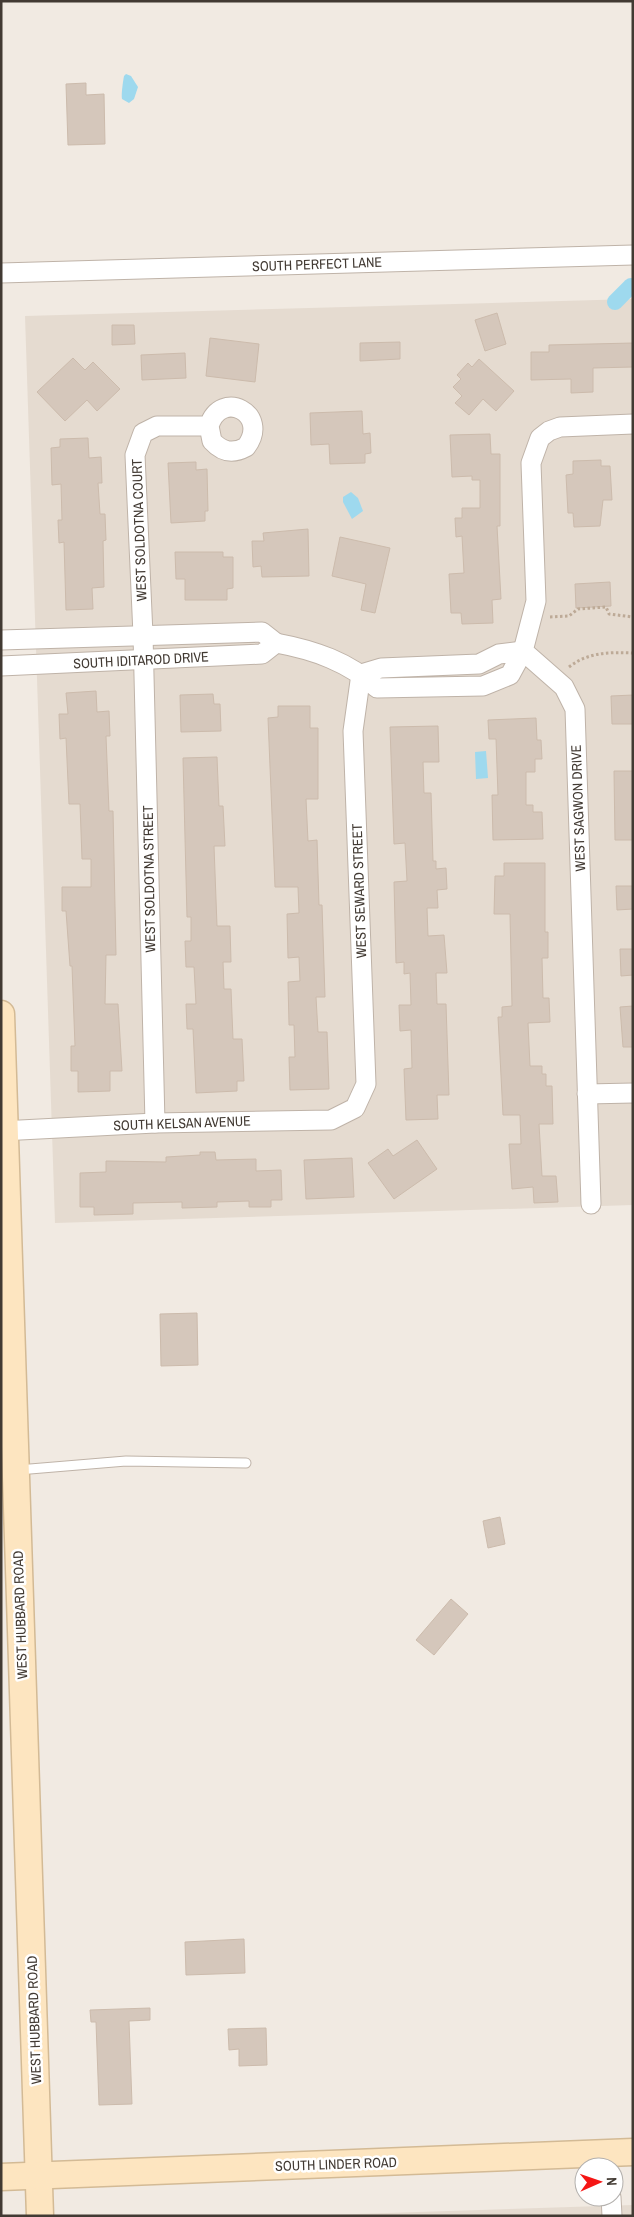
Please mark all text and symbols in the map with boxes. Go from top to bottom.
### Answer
street label: SOUTH PERFECT LANE [252,253,382,275]
street label: WEST SOLDOTNA COURT [128,458,150,602]
street label: SOUTH IDITAROD DRIVE [73,647,209,673]
street label: WEST SAGWON DRIVE [567,744,589,872]
street label: WEST SOLDOTNA STREET [139,805,159,953]
street label: WEST SEWARD STREET [348,823,370,959]
street label: SOUTH KELSAN AVENUE [113,1112,251,1134]
street label: WEST HUBBARD ROAD [9,1550,31,1680]
street label: WEST HUBBARD ROAD [23,1955,45,2085]
street label: SOUTH LINDER ROAD [275,2153,397,2175]
north arrow [574,2157,624,2207]
text: N [603,2177,621,2186]

